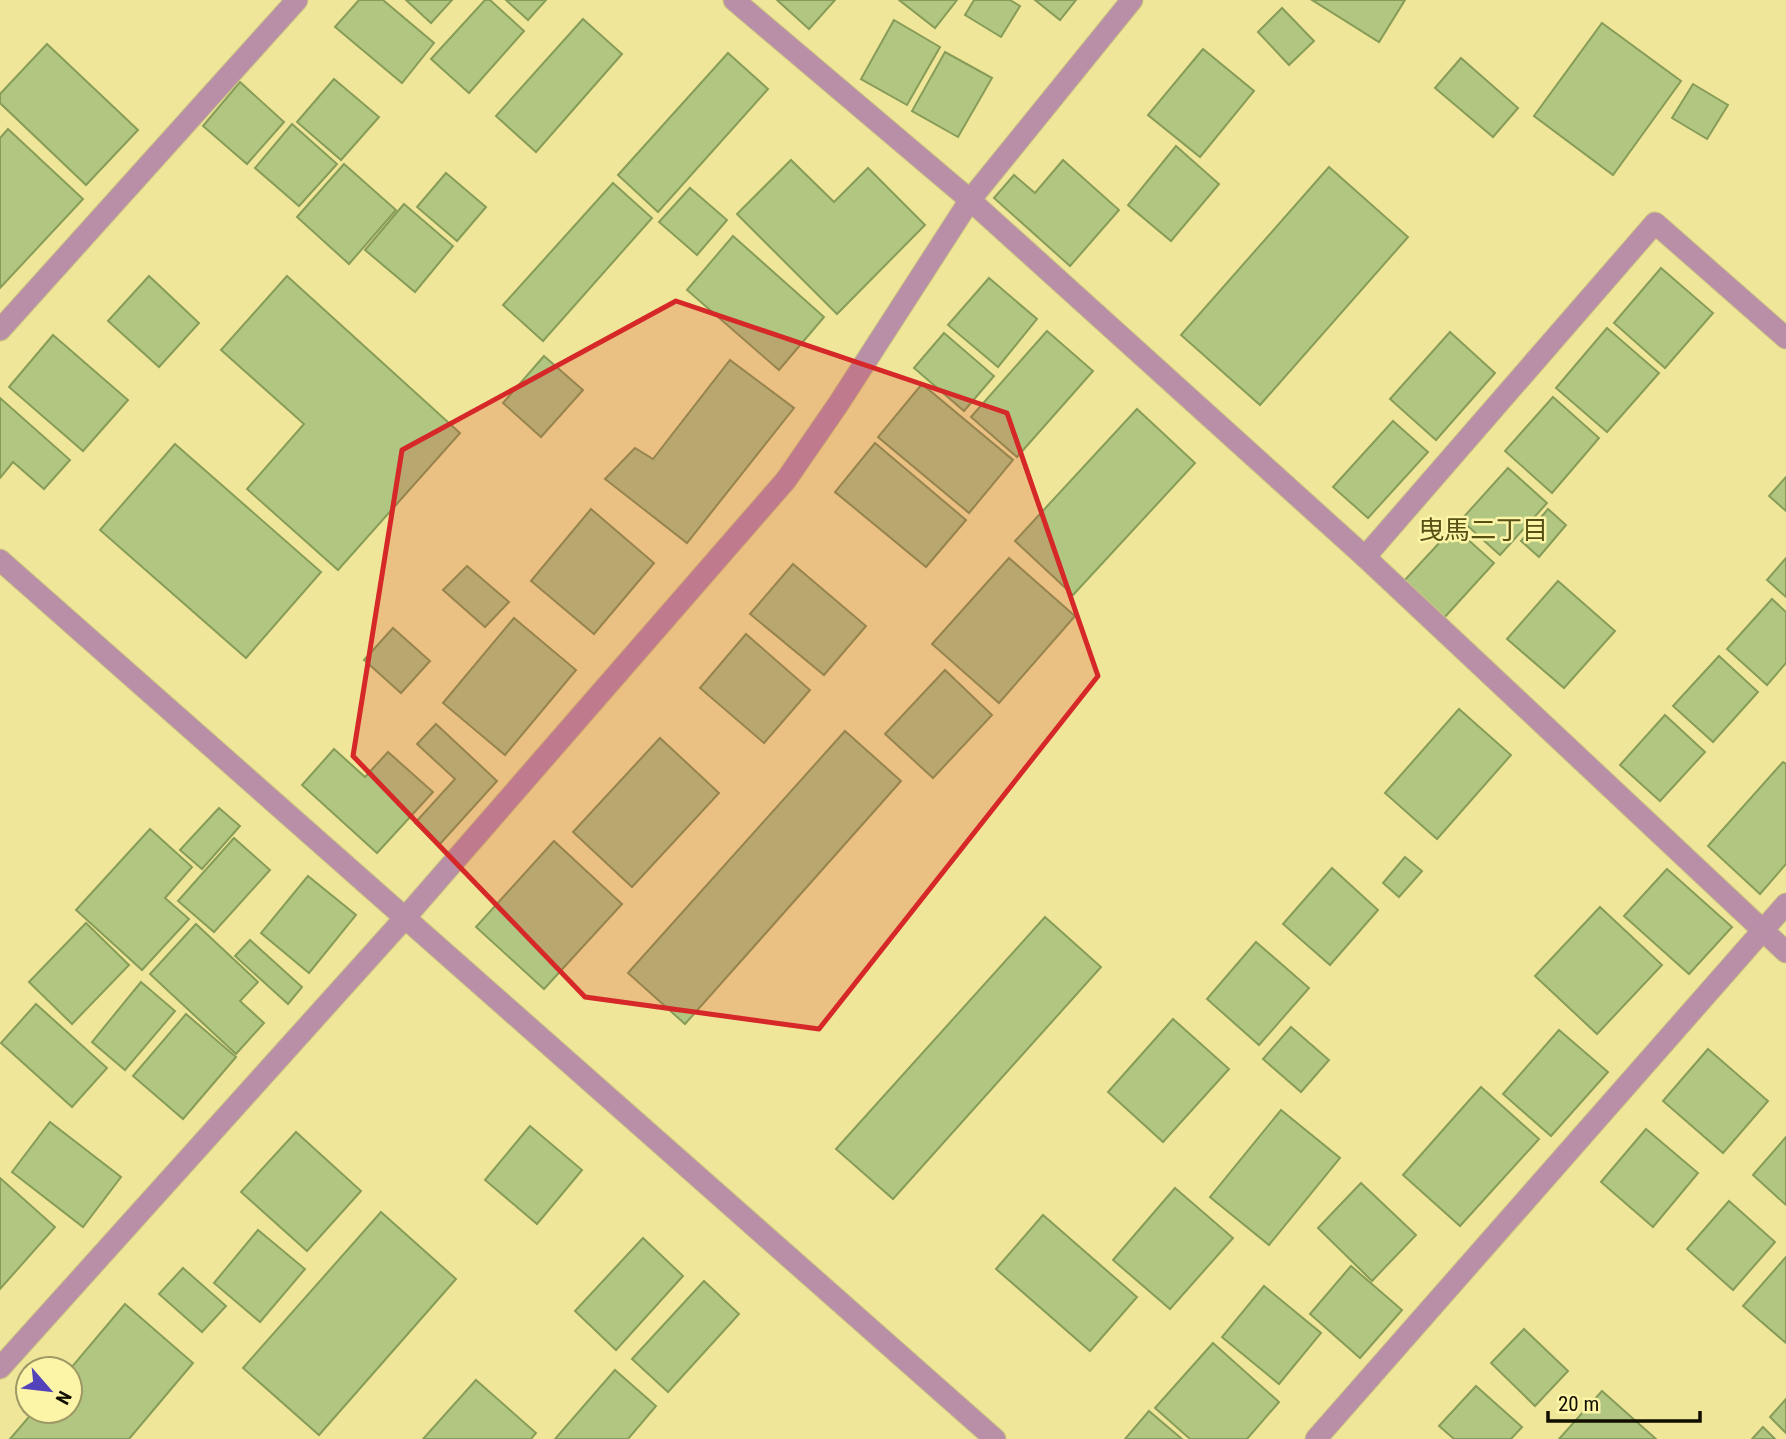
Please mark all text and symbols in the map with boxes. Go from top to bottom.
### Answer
district label: 曳馬二丁目 [1418,515,1548,545]
north arrow [14,1355,84,1425]
scale bar [1548,1380,1700,1424]
text: N [51,1387,76,1408]
text: 20 m [1558,1392,1599,1416]

